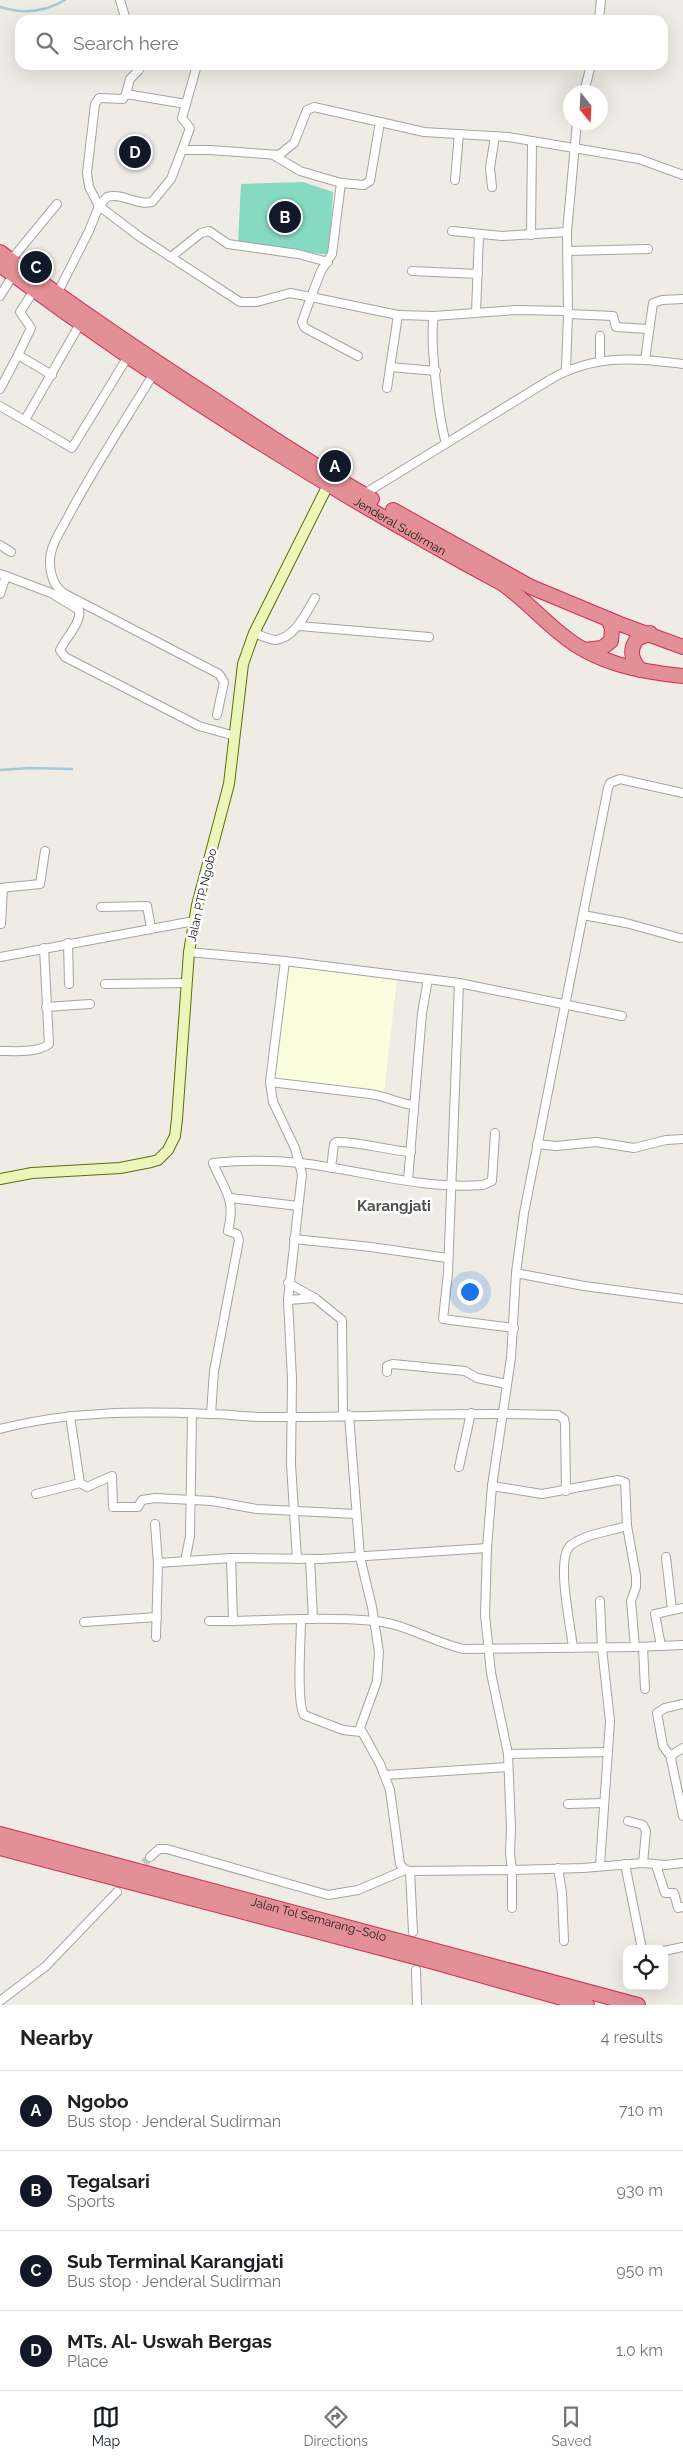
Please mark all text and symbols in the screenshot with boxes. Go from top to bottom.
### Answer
search box [15,15,668,70]
icon: search [33,29,61,57]
text: Search here [73,32,179,54]
north arrow [563,85,608,130]
pin: D [119,133,151,171]
pin: B [269,198,301,236]
pin: C [20,248,52,286]
pin: A [319,447,351,485]
street label: Jenderal Sudirman [351,494,449,558]
street label: Jalan PTP Ngobo [184,847,220,943]
district label: Karangjati [357,1197,431,1215]
your location [457,1279,483,1305]
street label: Jalan Tol Semarang–Solo [250,1895,388,1944]
map controls [623,1945,668,1990]
button: locate [623,1945,668,1990]
text: Nearby [20,2025,93,2050]
text: 4 results [601,2028,663,2047]
text: Ngobo [67,2090,128,2112]
text: A [31,2101,41,2120]
text: 710 m [619,2101,663,2120]
text: Bus stop · Jenderal Sudirman [67,2112,281,2131]
text: Tegalsari [67,2170,150,2192]
text: B [31,2181,41,2200]
text: 930 m [617,2181,663,2200]
text: Sports [67,2192,115,2211]
text: Sub Terminal Karangjati [67,2250,284,2272]
text: C [31,2261,41,2280]
text: 950 m [616,2261,663,2280]
text: Bus stop · Jenderal Sudirman [67,2272,281,2291]
text: MTs. Al- Uswah Bergas [67,2330,272,2352]
text: D [30,2341,42,2360]
text: 1.0 km [616,2341,663,2360]
text: Place [67,2352,108,2371]
tab: Map [92,2403,120,2449]
tab: Directions [303,2403,368,2449]
tab: Saved [551,2403,591,2449]

